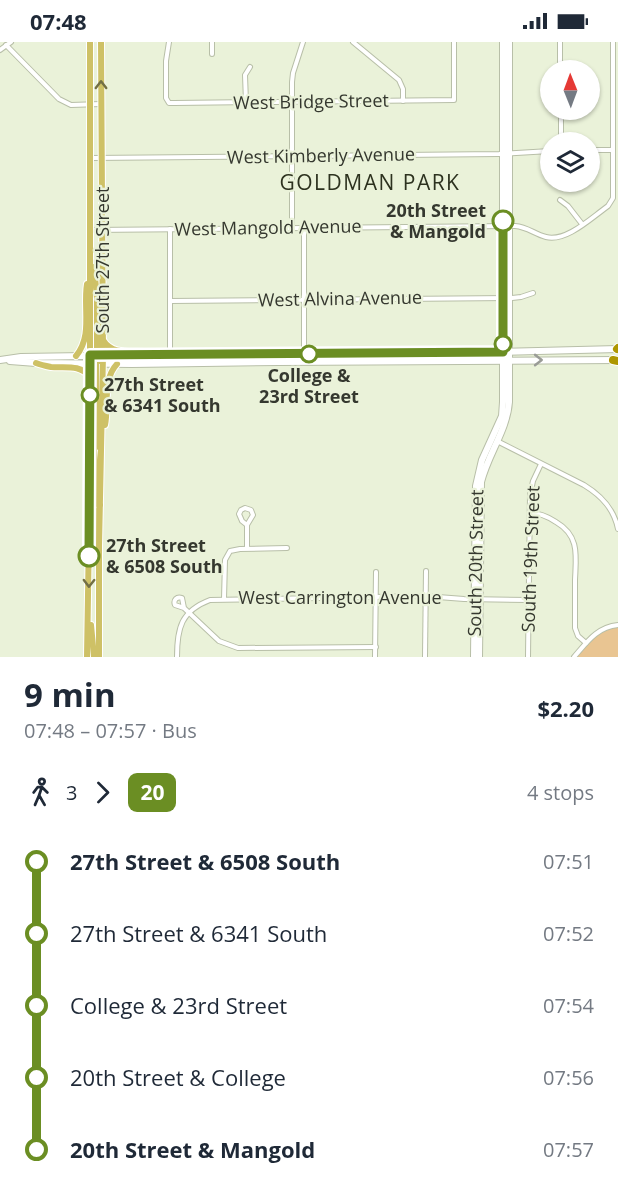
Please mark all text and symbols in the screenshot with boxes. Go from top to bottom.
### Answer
text: 07:48 [30,6,87,36]
north arrow [540,60,600,120]
map controls [540,60,600,192]
one-way arrow [95,80,107,89]
street label: West Bridge Street [233,88,389,114]
button: layers [540,132,600,192]
street label: West Kimberly Avenue [227,141,415,169]
district label: GOLDMAN PARK [280,168,460,196]
street label: South 27th Street [90,187,114,333]
place label: 20th Street & Mangold [386,198,486,243]
marker: 20th Street & Mangold [492,210,514,232]
street label: West Mangold Avenue [174,213,362,241]
street label: West Alvina Avenue [258,285,422,311]
unlabelled marker [494,335,512,353]
marker: College & 23rd Street [300,345,318,363]
one-way arrow [533,354,542,366]
place label: College & 23rd Street [259,363,359,408]
place label: 27th Street & 6341 South [104,372,221,417]
marker: 27th Street & 6341 South [81,386,99,404]
street label: South 19th Street [515,485,545,633]
street label: South 20th Street [462,489,488,637]
place label: 27th Street & 6508 South [106,533,223,578]
marker: 27th Street & 6508 South [78,545,100,567]
one-way arrow [82,578,95,587]
street label: West Carrington Avenue [238,585,442,609]
text: 9 min [24,672,116,717]
text: $2.20 [537,693,594,723]
text: 07:48 – 07:57 · Bus [24,717,197,744]
icon: walk [24,776,57,809]
icon: forward [86,776,119,809]
text: 20 [140,778,164,806]
text: 3 [66,779,77,806]
text: 4 stops [527,779,594,806]
text: 27th Street & 6508 South [70,846,340,876]
text: 07:51 [543,848,594,875]
text: 27th Street & 6341 South [70,918,327,948]
text: 07:52 [543,920,594,947]
text: College & 23rd Street [70,990,287,1020]
text: 07:54 [543,992,594,1019]
text: 20th Street & College [70,1062,286,1092]
text: 07:56 [543,1064,594,1091]
text: 20th Street & Mangold [70,1134,315,1164]
text: 07:57 [543,1136,594,1163]

